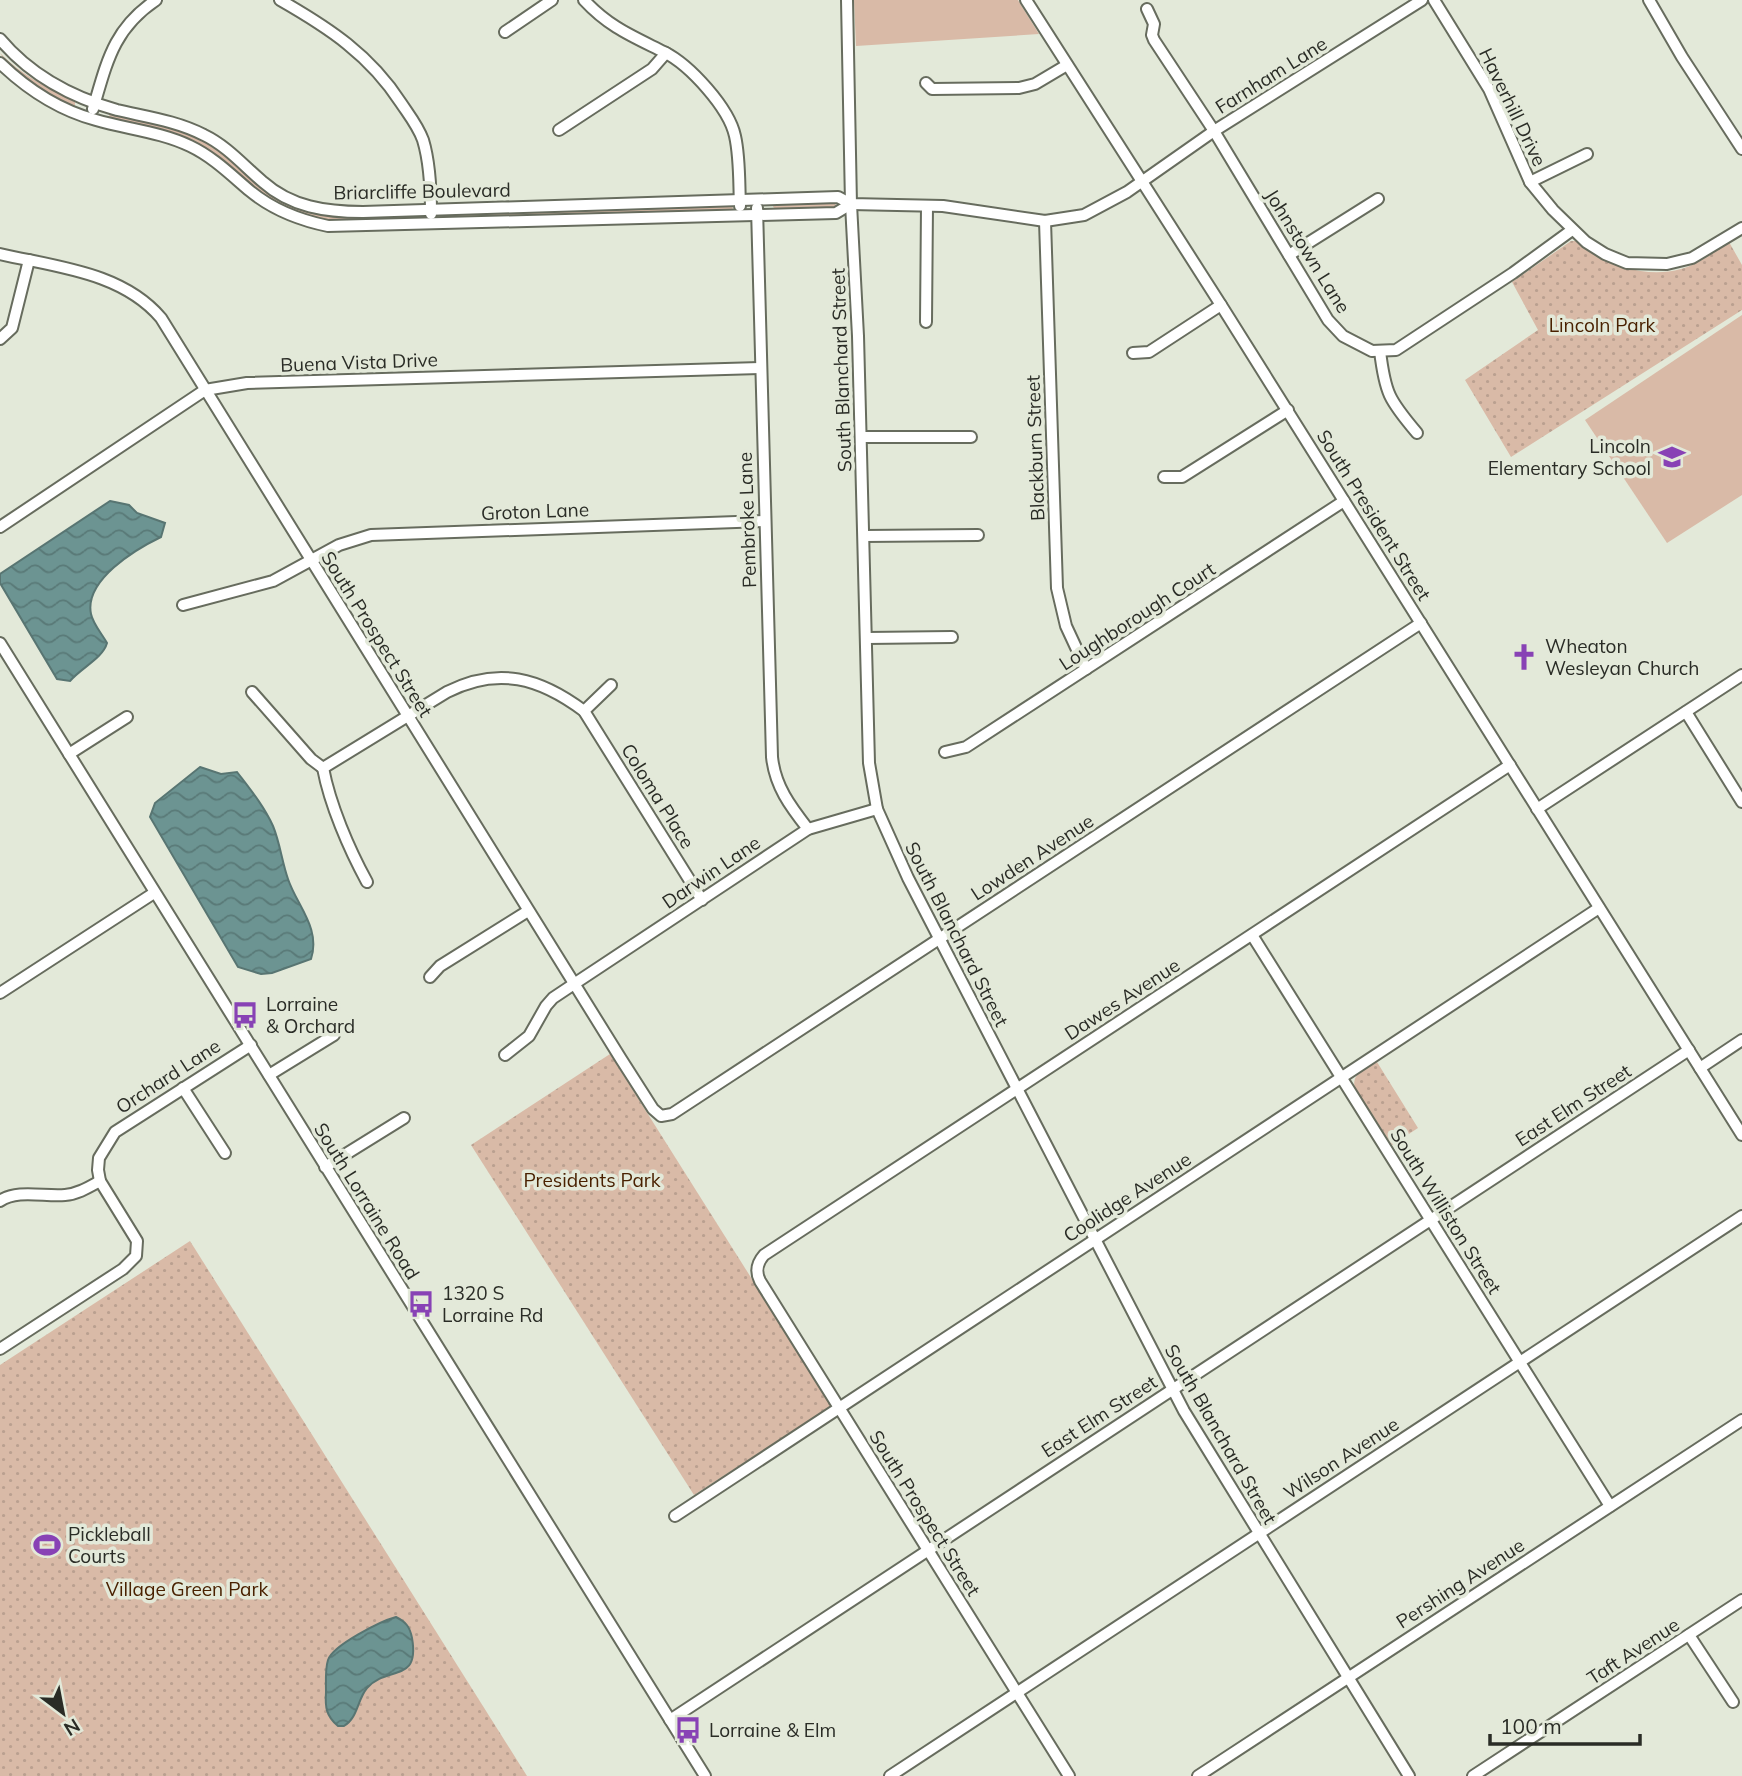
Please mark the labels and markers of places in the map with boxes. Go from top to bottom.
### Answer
place label: Lincoln Elementary School [1488,434,1651,480]
school or university icon: Lincoln Elementary School [1657,442,1687,472]
place label: Wheaton Wesleyan Church [1545,634,1699,680]
church icon: Wheaton Wesleyan Church [1509,642,1539,672]
place label: Lorraine & Orchard [266,992,355,1038]
bus stop icon: Lorraine & Orchard [230,1000,260,1030]
place label: 1320 S Lorraine Rd [442,1281,544,1327]
bus stop icon: 1320 S Lorraine Rd [406,1289,436,1319]
place label: Pickleball Courts [68,1522,151,1568]
sports icon: Pickleball Courts [32,1530,62,1560]
bus stop icon: Lorraine & Elm [673,1715,703,1745]
place label: Lorraine & Elm [709,1718,836,1742]

